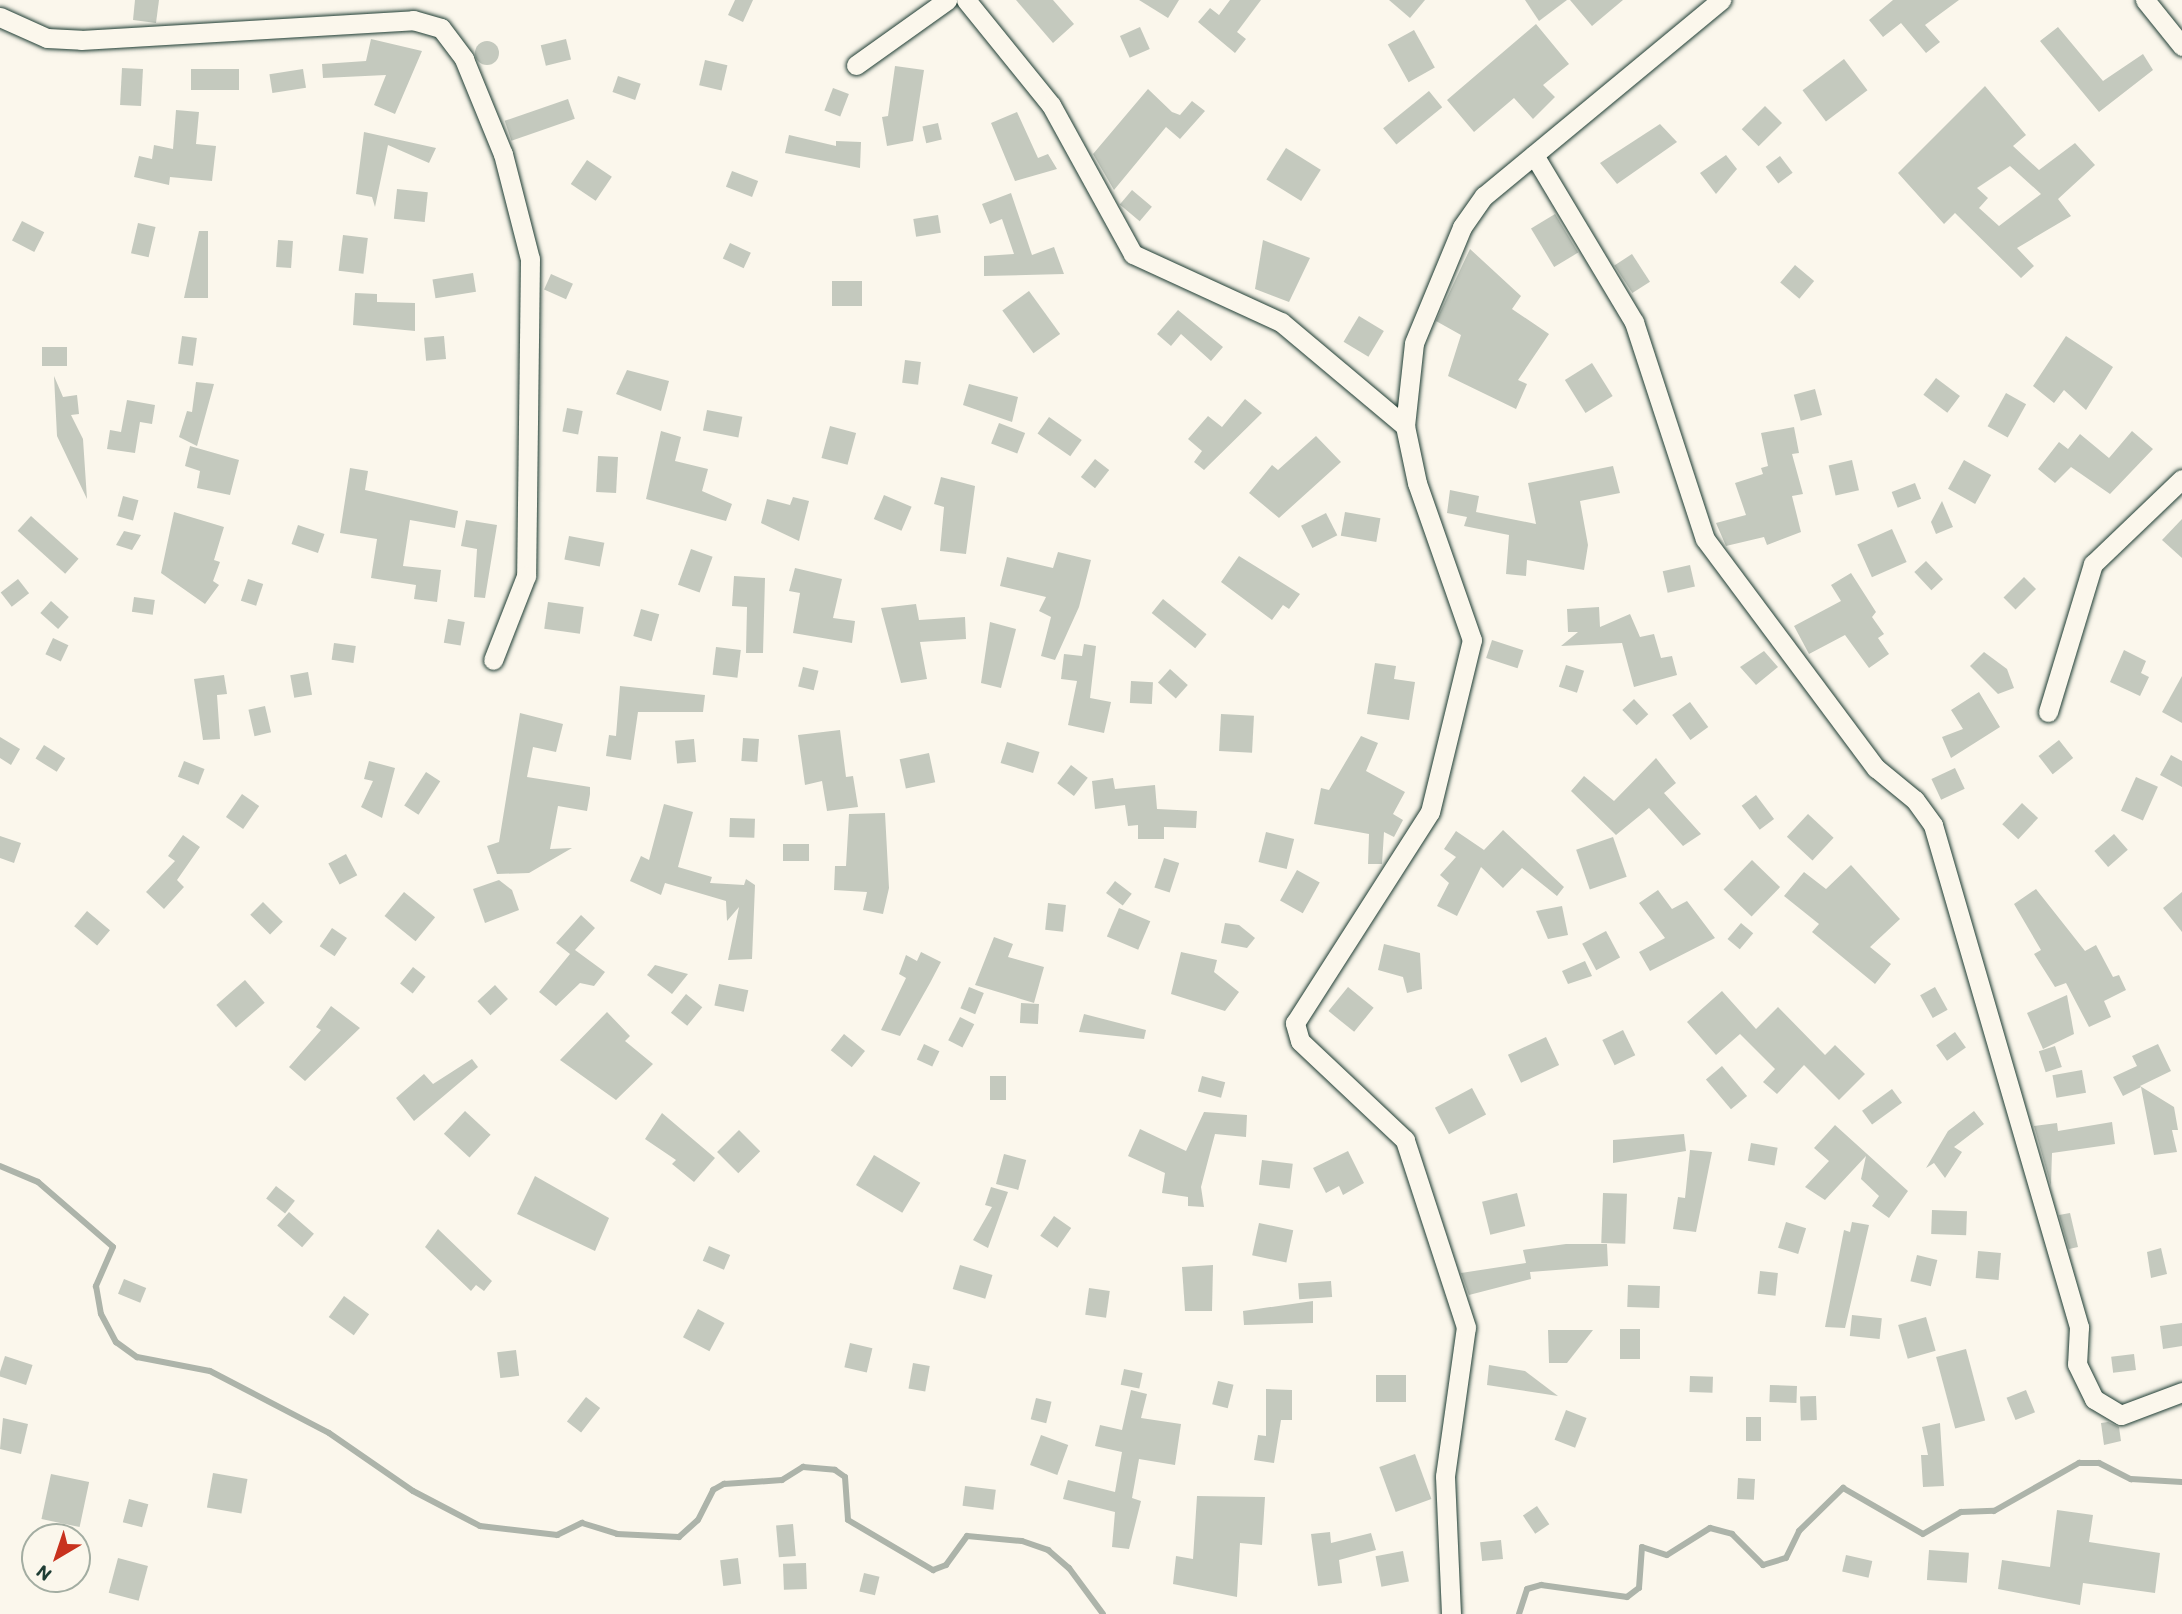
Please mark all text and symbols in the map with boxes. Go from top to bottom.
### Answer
north arrow [21,1523,91,1593]
text: N [32,1560,56,1586]

